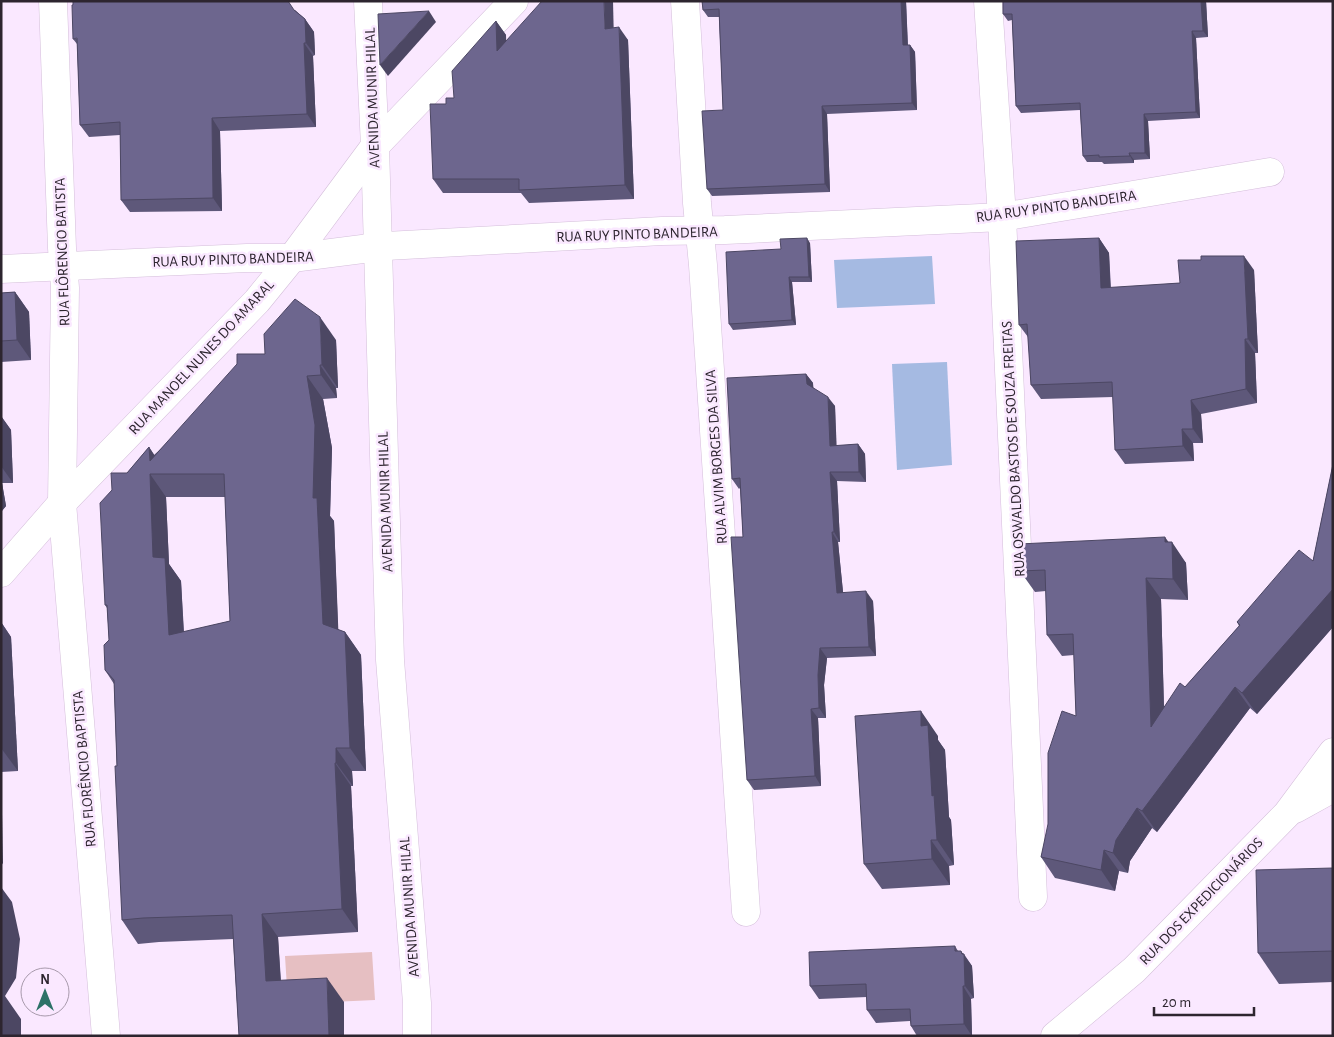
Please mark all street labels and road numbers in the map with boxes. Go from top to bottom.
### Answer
street label: AVENIDA MUNIR HILAL [363,27,382,169]
street label: RUA FLÔRENCIO BATISTA [51,177,73,326]
street label: RUA RUY PINTO BANDEIRA [975,188,1137,225]
street label: RUA RUY PINTO BANDEIRA [556,224,718,245]
street label: RUA RUY PINTO BANDEIRA [152,249,314,270]
street label: RUA MANOEL NUNES DO AMARAL [126,277,277,437]
street label: RUA OSWALDO BASTOS DE SOUZA FREITAS [999,320,1028,577]
street label: RUA ALVIM BORGES DA SILVA [703,369,730,545]
street label: AVENIDA MUNIR HILAL [376,431,395,573]
street label: RUA FLORÊNCIO BAPTISTA [69,690,99,848]
street label: RUA DOS EXPEDICIONÁRIOS [1135,833,1266,968]
street label: AVENIDA MUNIR HILAL [397,836,422,978]

